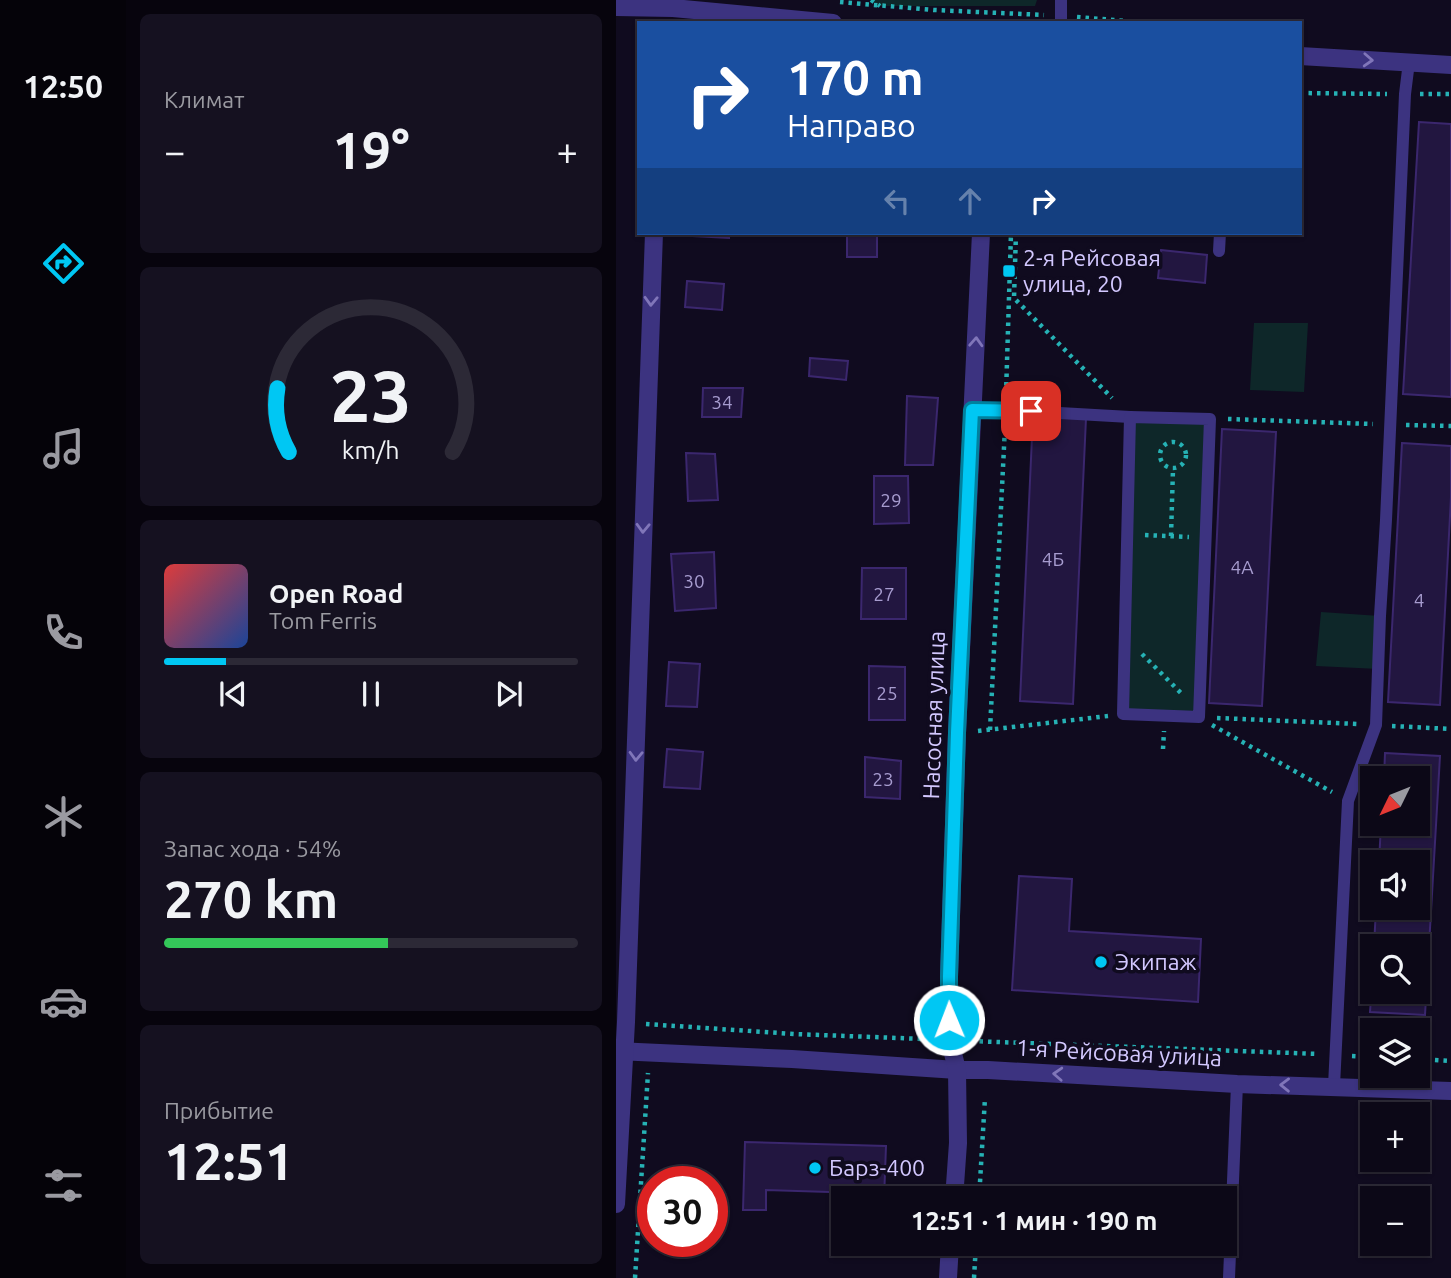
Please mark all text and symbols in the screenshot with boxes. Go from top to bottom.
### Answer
icon: right [672,49,763,140]
text: 170 m [787,49,924,104]
one-way arrow [1363,52,1374,67]
text: 12:50 [23,68,103,104]
text: Климат [164,87,244,112]
text: Направо [787,107,916,143]
text: 19° [332,121,410,179]
text: − [164,130,185,172]
text: + [557,130,578,172]
icon: left [878,182,916,220]
icon: ahead [951,182,989,220]
icon: right [1024,182,1062,220]
icon: directions [39,239,88,288]
place label: 2-я Рейсовая улица, 20 [1023,245,1161,296]
marker: 2-я Рейсовая улица, 20 [1001,263,1017,279]
one-way arrow [644,296,659,307]
one-way arrow [968,336,983,347]
text: 23 [330,355,412,437]
pin [1001,381,1061,441]
house number: 34 [711,391,733,413]
icon: arrive [1012,392,1050,430]
icon: music [39,424,88,473]
text: km/h [342,436,400,464]
house number: 29 [880,489,902,511]
one-way arrow [636,523,651,534]
house number: 4Б [1042,548,1064,570]
house number: 4А [1230,556,1254,578]
house number: 30 [683,570,705,592]
text: Open Road [269,579,403,608]
house number: 27 [873,583,895,605]
house number: 4 [1414,589,1424,611]
icon: phone [39,608,88,657]
text: Tom Ferris [269,608,377,633]
street label: Насосная улица [918,630,949,800]
icon: previous [214,675,252,713]
icon: pause [352,675,390,713]
icon: next [490,675,528,713]
house number: 25 [876,682,898,704]
one-way arrow [628,750,643,761]
north arrow [1360,766,1430,836]
map controls [1360,766,1430,1256]
house number: 23 [872,768,894,790]
icon: climate [39,792,88,841]
text: Запас хода · 54% [164,836,341,861]
button: sound [1360,850,1430,920]
text: 270 km [164,870,338,928]
button: search [1360,934,1430,1004]
place label: Экипаж [1115,949,1197,974]
marker: Экипаж [1093,954,1109,970]
icon: car [39,977,88,1026]
position arrow [912,983,986,1057]
button: layers [1360,1018,1430,1088]
street label: 1-я Рейсовая улица [1015,1035,1223,1070]
one-way arrow [1052,1066,1063,1081]
one-way arrow [1279,1077,1290,1093]
text: Прибытие [164,1098,274,1123]
button: + [1360,1102,1430,1172]
text: 12:51 [164,1132,294,1190]
place label: Барз-400 [829,1155,925,1180]
marker: Барз-400 [807,1160,823,1176]
icon: filters [39,1161,88,1210]
speed limit sign: 30 [637,1166,728,1257]
button: − [1360,1186,1430,1256]
text: 12:51 · 1 мин · 190 m [911,1206,1157,1235]

